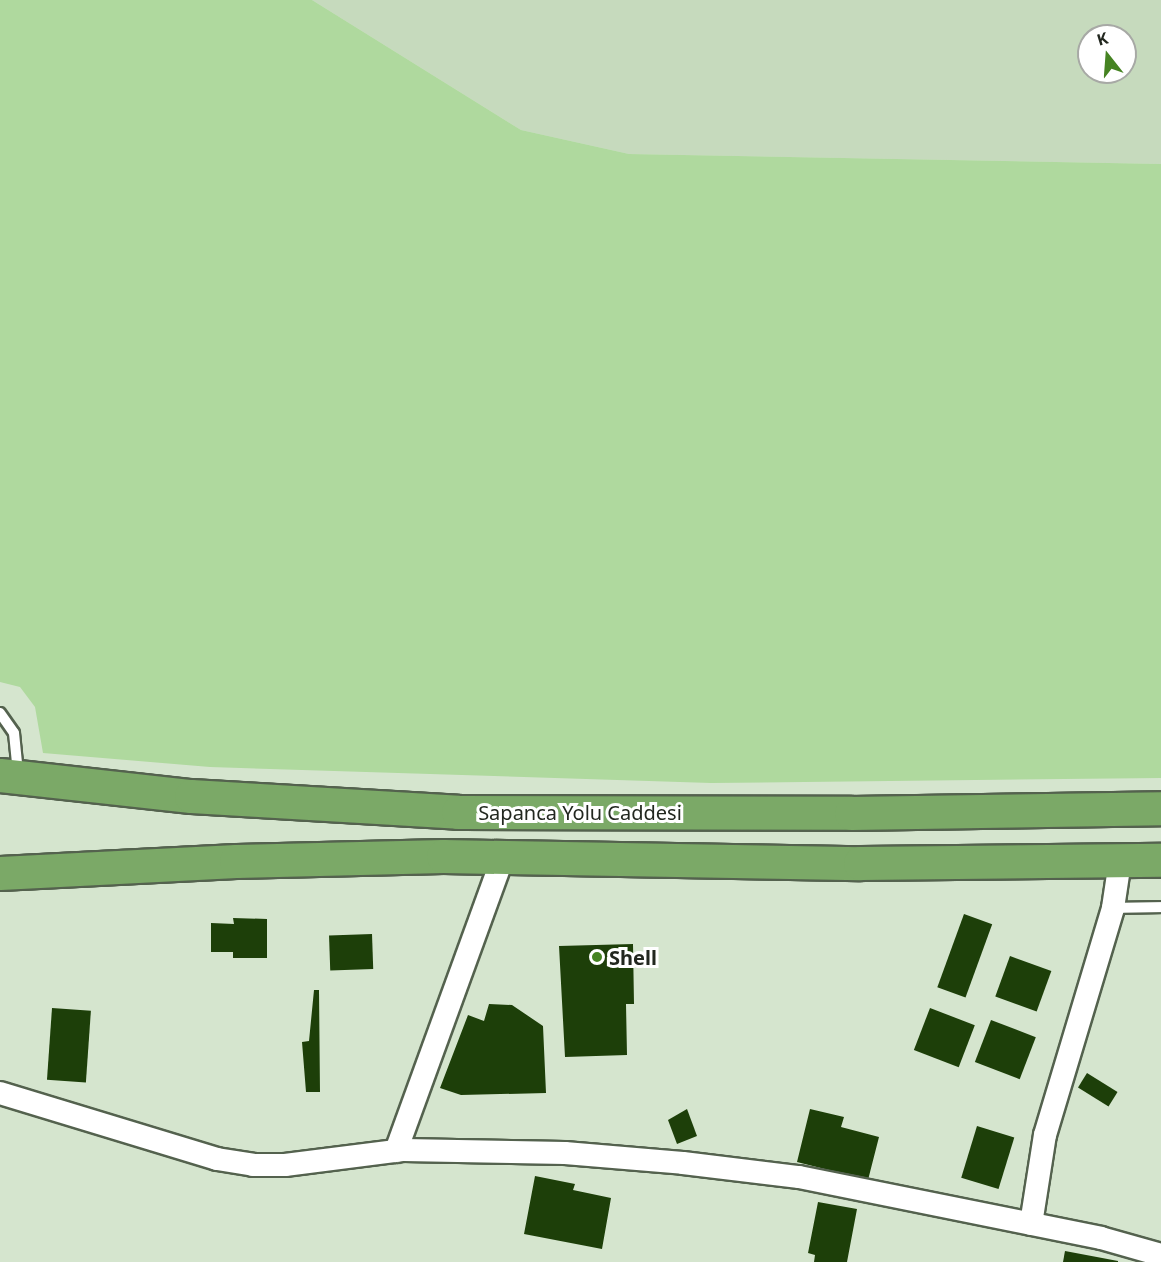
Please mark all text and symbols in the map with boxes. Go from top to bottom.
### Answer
north arrow [1077,24,1137,84]
text: K [1094,27,1111,51]
street label: Sapanca Yolu Caddesi [478,800,682,824]
place label: Shell [609,945,657,969]
marker: Shell [590,950,604,964]

